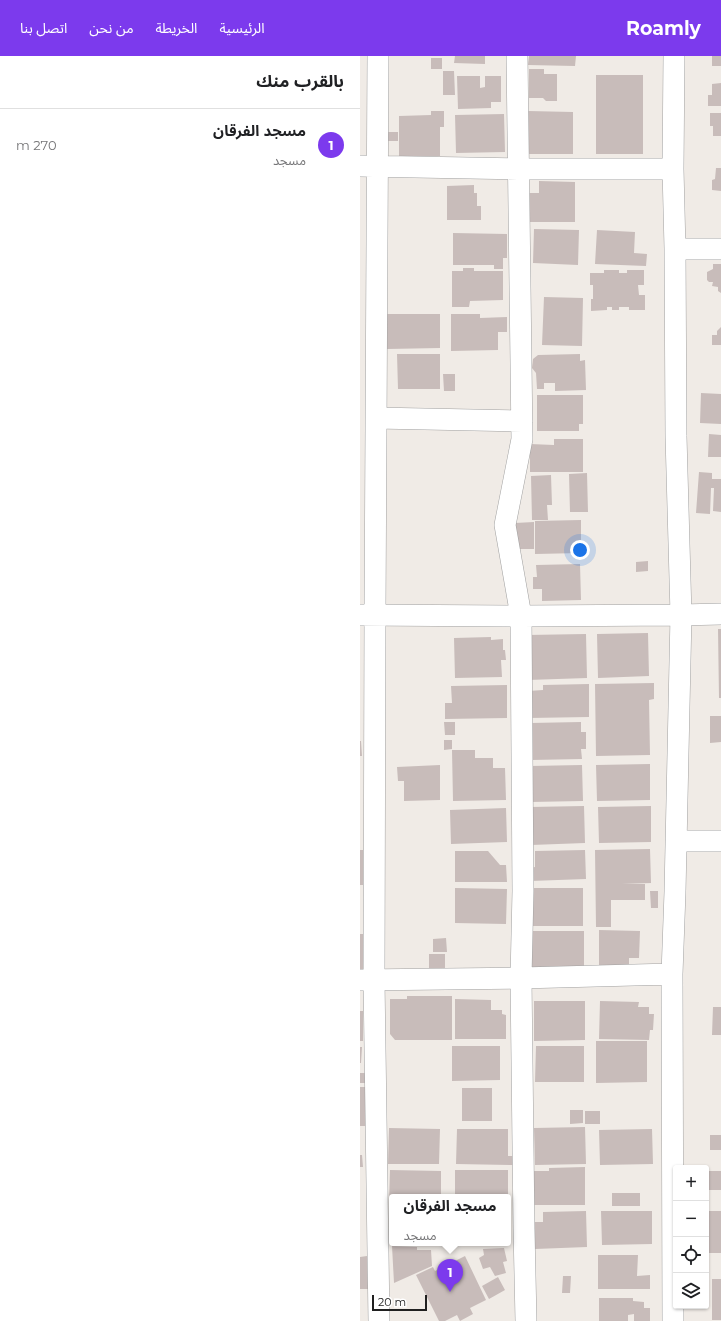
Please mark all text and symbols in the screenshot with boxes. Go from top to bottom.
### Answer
text: Roamly [626,17,701,40]
text: اتصل بنا [20,19,67,37]
text: من نحن [89,19,134,37]
text: الخريطة [156,19,197,37]
text: الرئيسية [219,19,264,37]
text: بالقرب منك [256,71,344,91]
text: مسجد الفرقان [213,121,306,140]
text: 270 m [16,137,57,153]
text: 1 [328,137,334,153]
text: مسجد [273,152,306,168]
your location [570,540,590,560]
map controls [673,1165,709,1309]
button: + [673,1165,709,1201]
popup [389,1194,511,1246]
text: مسجد الفرقان [404,1196,496,1215]
button: − [673,1201,709,1237]
text: مسجد [404,1227,437,1243]
button: locate [673,1237,709,1273]
pin: 1 [437,1259,463,1292]
button: layers [673,1273,709,1309]
scale bar [372,1293,427,1312]
text: 20 m [378,1295,406,1309]

